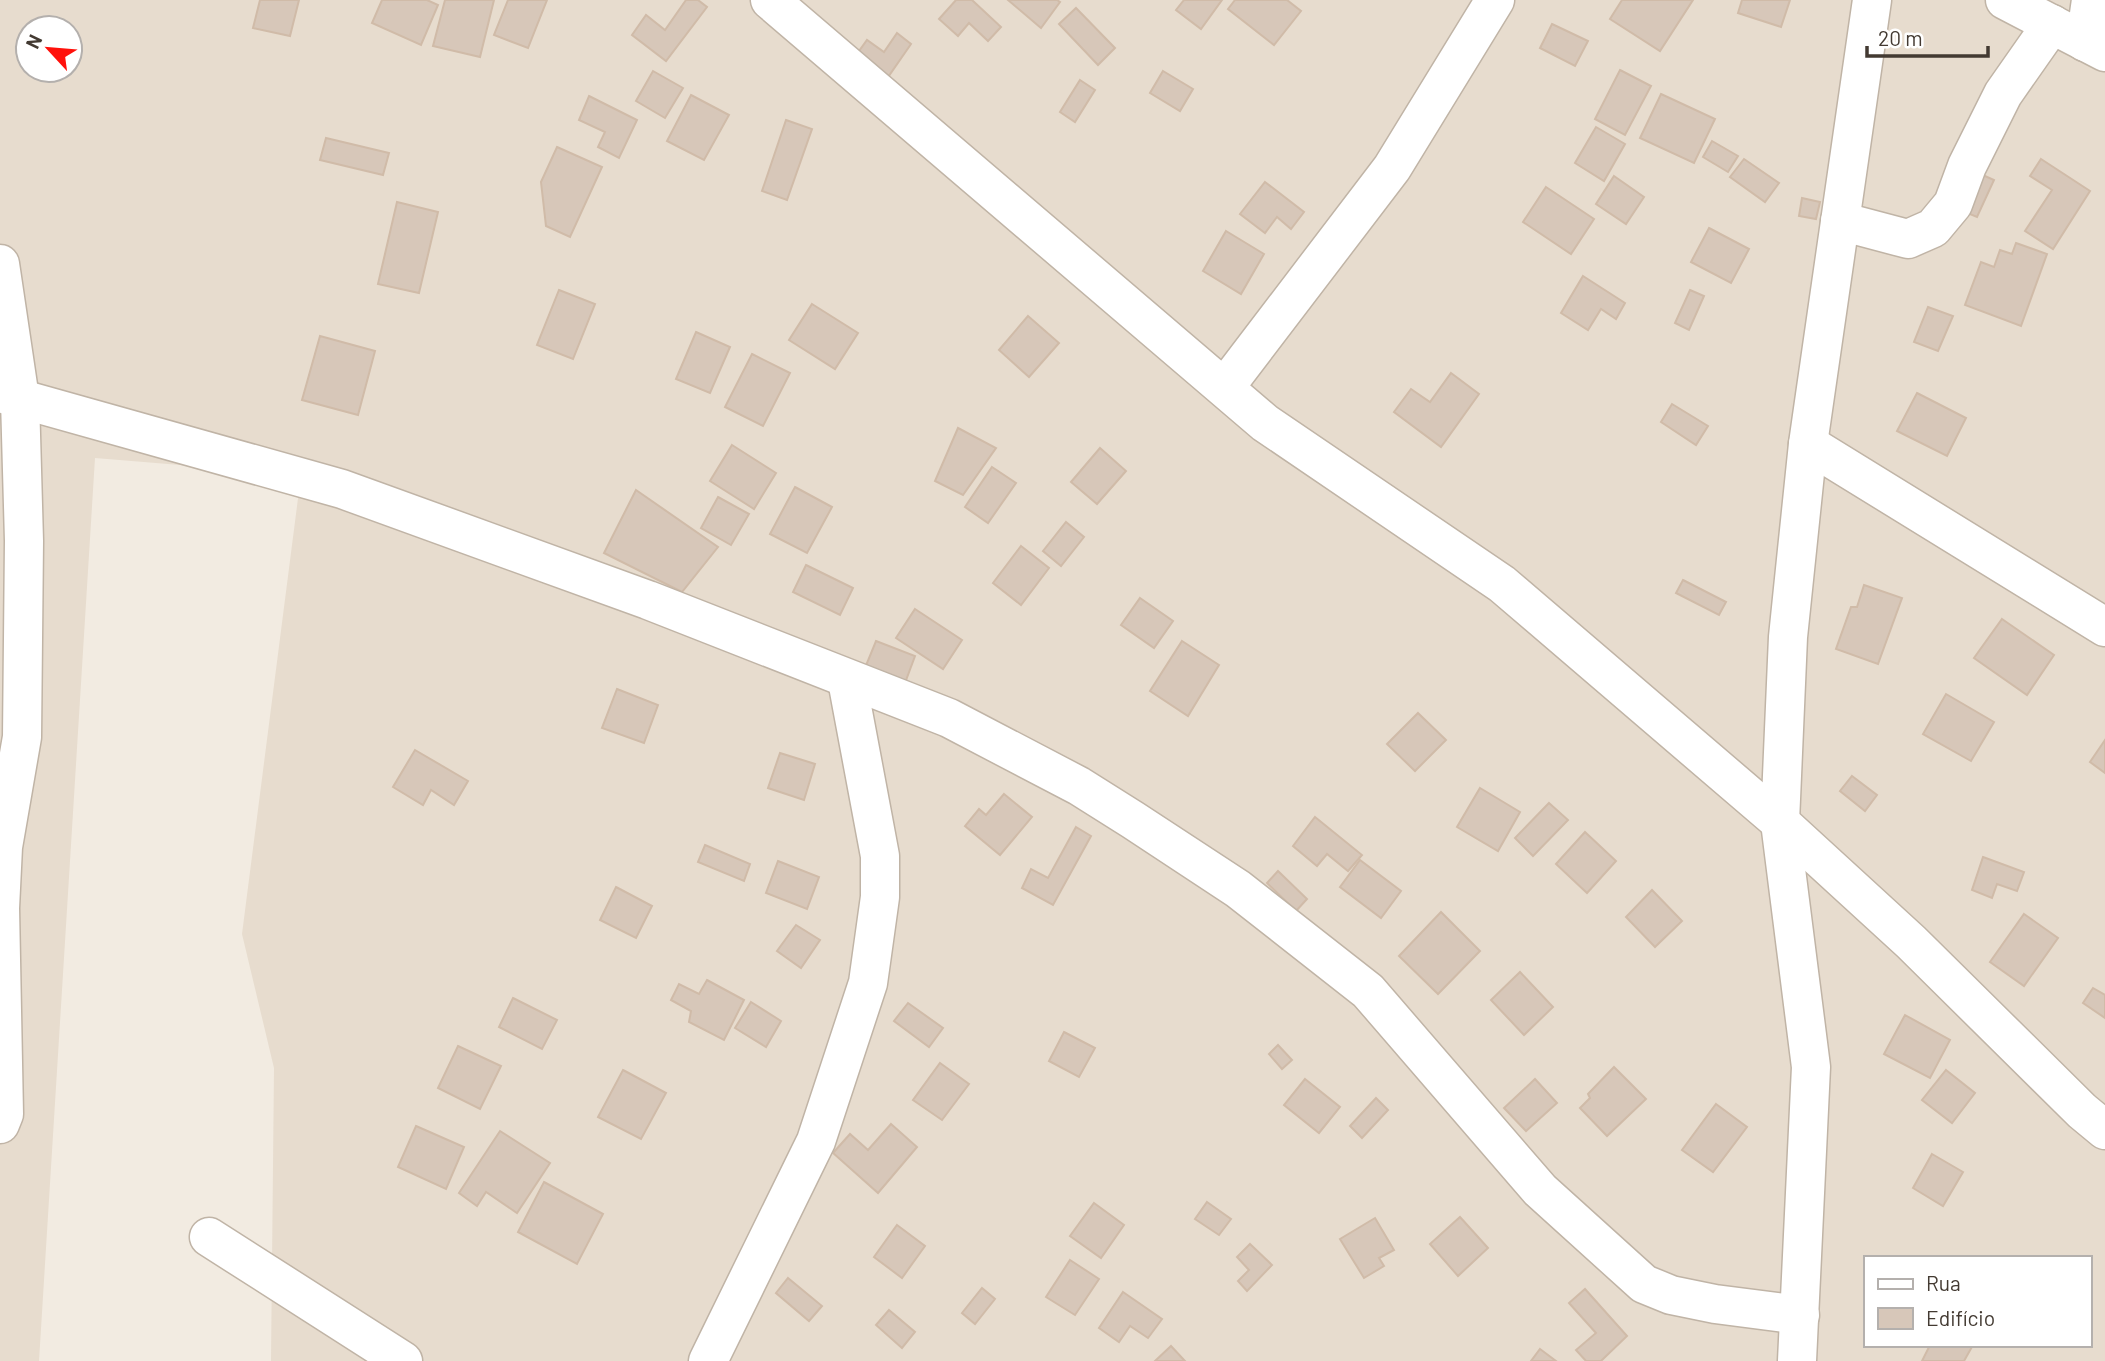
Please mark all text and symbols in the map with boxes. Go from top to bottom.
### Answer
north arrow [14,14,84,84]
scale bar [1867,14,1988,58]
text: 20 m [1878,25,1923,50]
text: N [20,31,46,52]
legend [1864,1256,2091,1347]
text: Rua [1926,1270,1961,1295]
text: Edifício [1926,1305,1995,1330]

